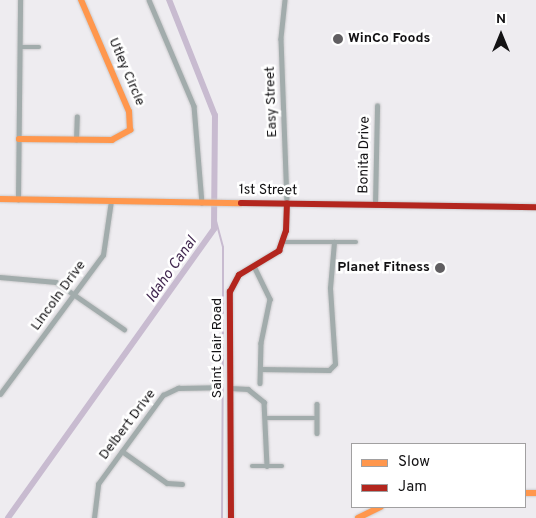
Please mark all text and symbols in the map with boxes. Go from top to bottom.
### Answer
north arrow [476,10,526,60]
text: N [496,11,506,28]
place label: WinCo Foods [348,31,430,47]
marker: WinCo Foods [332,33,344,45]
street label: Utley Circle [104,35,148,109]
street label: Easy Street [262,66,282,138]
street label: Bonita Drive [356,116,374,194]
street label: 1st Street [239,182,297,200]
water label: Idaho Canal [143,234,201,306]
street label: Lincoln Drive [28,258,90,334]
place label: Planet Fitness [337,260,430,276]
marker: Planet Fitness [434,262,446,274]
street label: Saint Clair Road [210,298,226,398]
street label: Delbert Drive [96,386,160,464]
legend [351,443,526,508]
text: Slow [398,453,430,472]
text: Jam [398,478,427,497]

